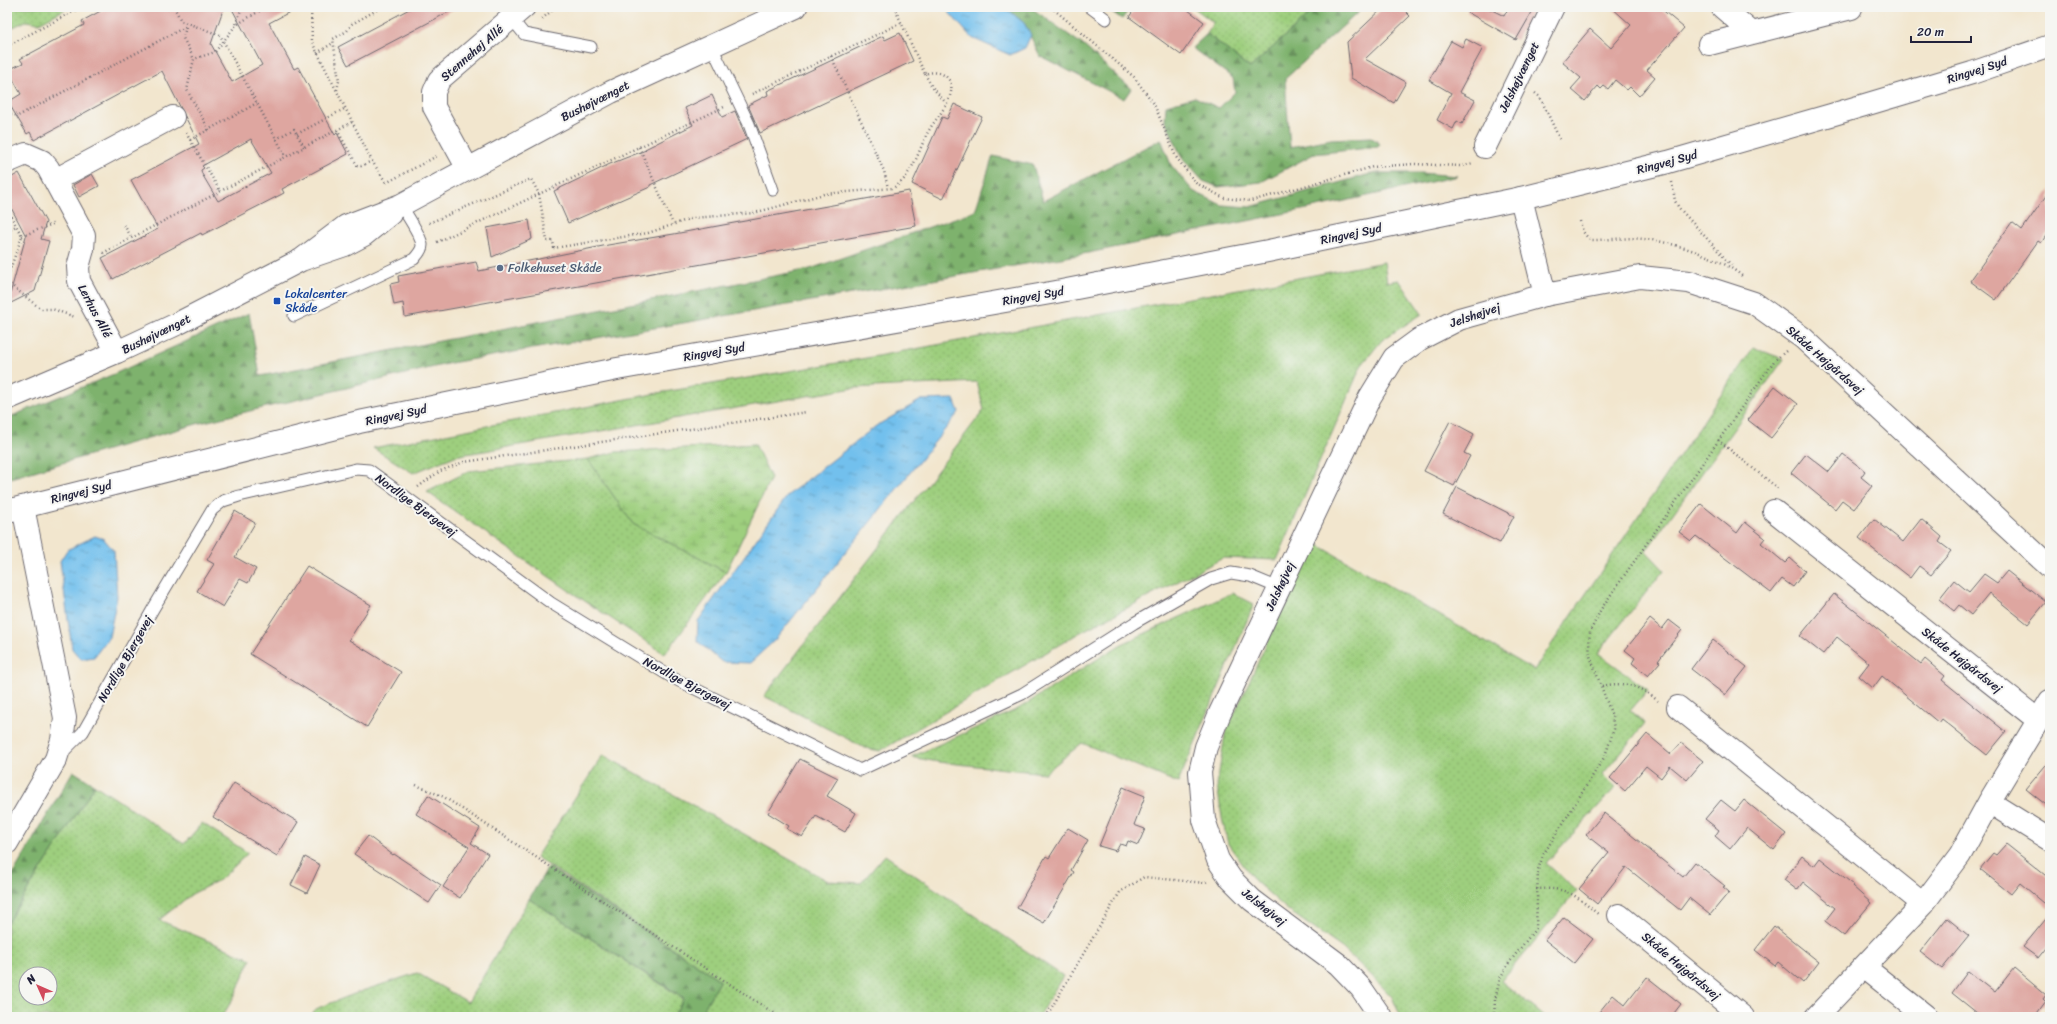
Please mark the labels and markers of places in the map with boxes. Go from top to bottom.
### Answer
place label: Folkehuset Skåde [508,257,602,279]
marker: Folkehuset Skåde [495,263,505,273]
place label: Lokalcenter Skåde [285,283,348,319]
marker: Lokalcenter Skåde [272,296,282,306]

